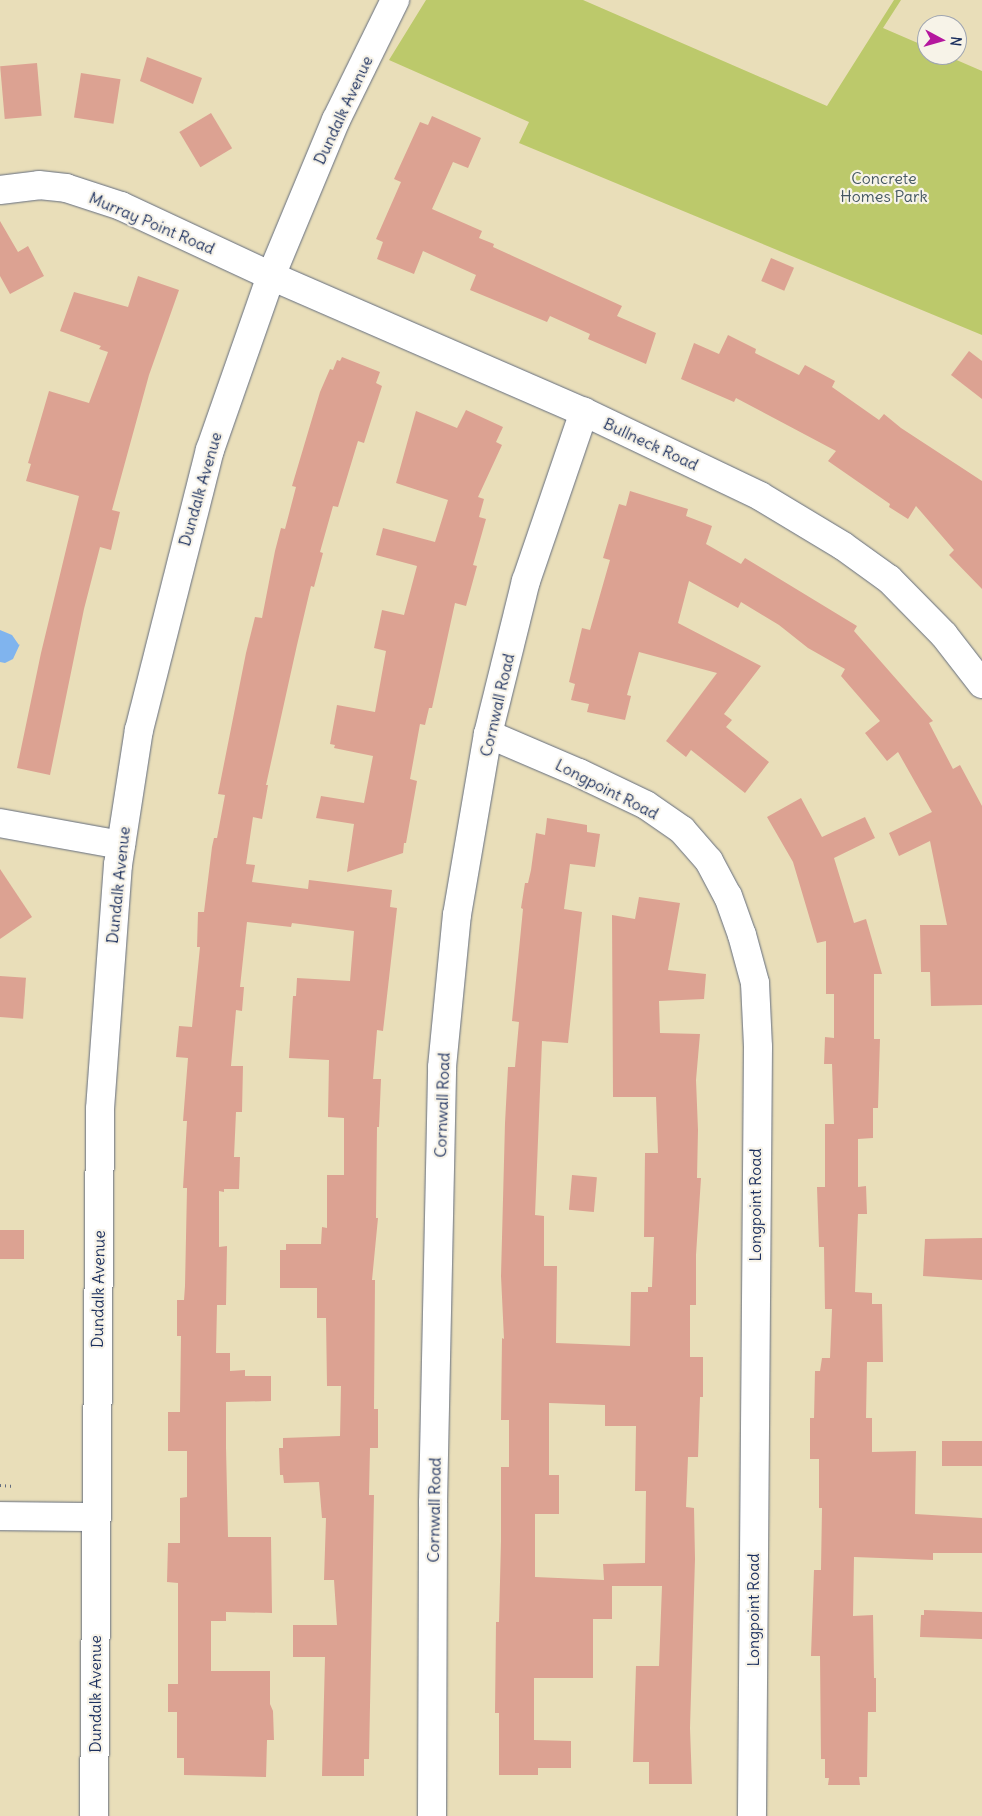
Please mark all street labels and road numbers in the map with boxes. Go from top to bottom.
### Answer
street label: Dundalk Avenue [309,53,377,167]
street label: Murray Point Road [86,188,218,258]
street label: Bullneck Road [600,414,702,474]
street label: Dundalk Avenue [175,430,225,548]
street label: Cornwall Road [476,652,518,758]
street label: Longpoint Road [552,755,662,823]
street label: Dundalk Avenue [102,825,134,945]
street label: Cornwall Road [431,1052,453,1158]
street label: Longpoint Road [745,1148,765,1262]
street label: Dundalk Avenue [87,1230,109,1348]
street label: Cornwall Road [423,1457,445,1563]
street label: Longpoint Road [743,1553,763,1667]
street label: Dundalk Avenue [85,1635,105,1753]

